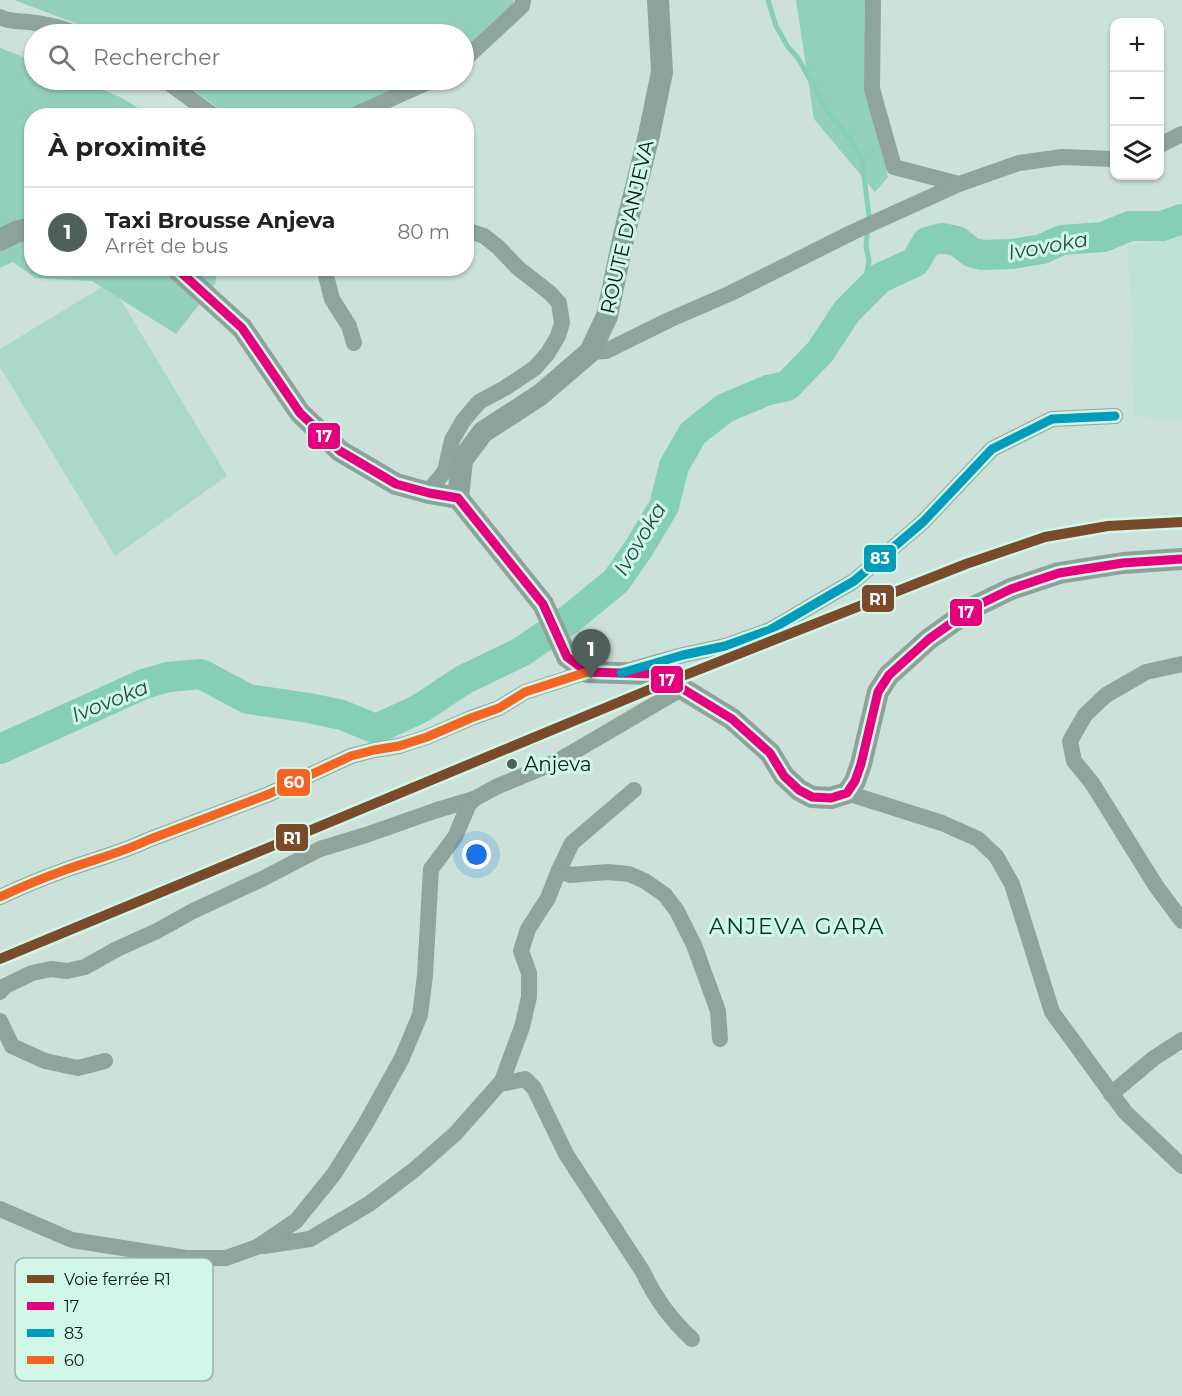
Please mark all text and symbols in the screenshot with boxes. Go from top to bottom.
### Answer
map controls [1110,18,1164,180]
button: + [1110,18,1164,72]
search box [24,24,474,90]
icon: search [45,41,78,74]
text: Rechercher [93,44,220,71]
button: − [1110,72,1164,126]
button: layers [1110,126,1164,180]
text: À proximité [48,131,207,163]
street label: ROUTE D'ANJEVA [595,137,659,316]
text: Taxi Brousse Anjeva [105,207,335,234]
text: 1 [64,220,71,244]
text: 80 m [398,220,450,244]
water label: Ivovoka [1006,226,1090,265]
text: Arrêt de bus [105,234,228,258]
line badge: 17 [307,422,341,450]
text: 17 [316,427,332,446]
water label: Ivovoka [608,498,671,580]
line badge: 83 [863,544,897,573]
text: 83 [870,549,890,568]
line badge: R1 [861,584,895,613]
text: R1 [869,590,887,609]
line badge: 17 [949,598,983,627]
text: 17 [958,603,974,622]
pin: 1 [572,630,610,679]
line badge: 17 [650,665,684,694]
text: 17 [659,671,675,690]
water label: Ivovoka [68,674,152,727]
place label: Anjeva [524,752,591,776]
marker: Anjeva [505,757,519,771]
line badge: 60 [276,768,311,797]
text: 60 [283,773,305,792]
line badge: R1 [275,823,309,852]
text: R1 [283,829,301,848]
your location [462,840,491,869]
district label: ANJEVA GARA [709,913,885,940]
legend [15,1258,213,1381]
text: Voie ferrée R1 [64,1270,171,1289]
text: 17 [64,1297,79,1316]
text: 83 [64,1324,83,1343]
text: 60 [64,1351,84,1370]

